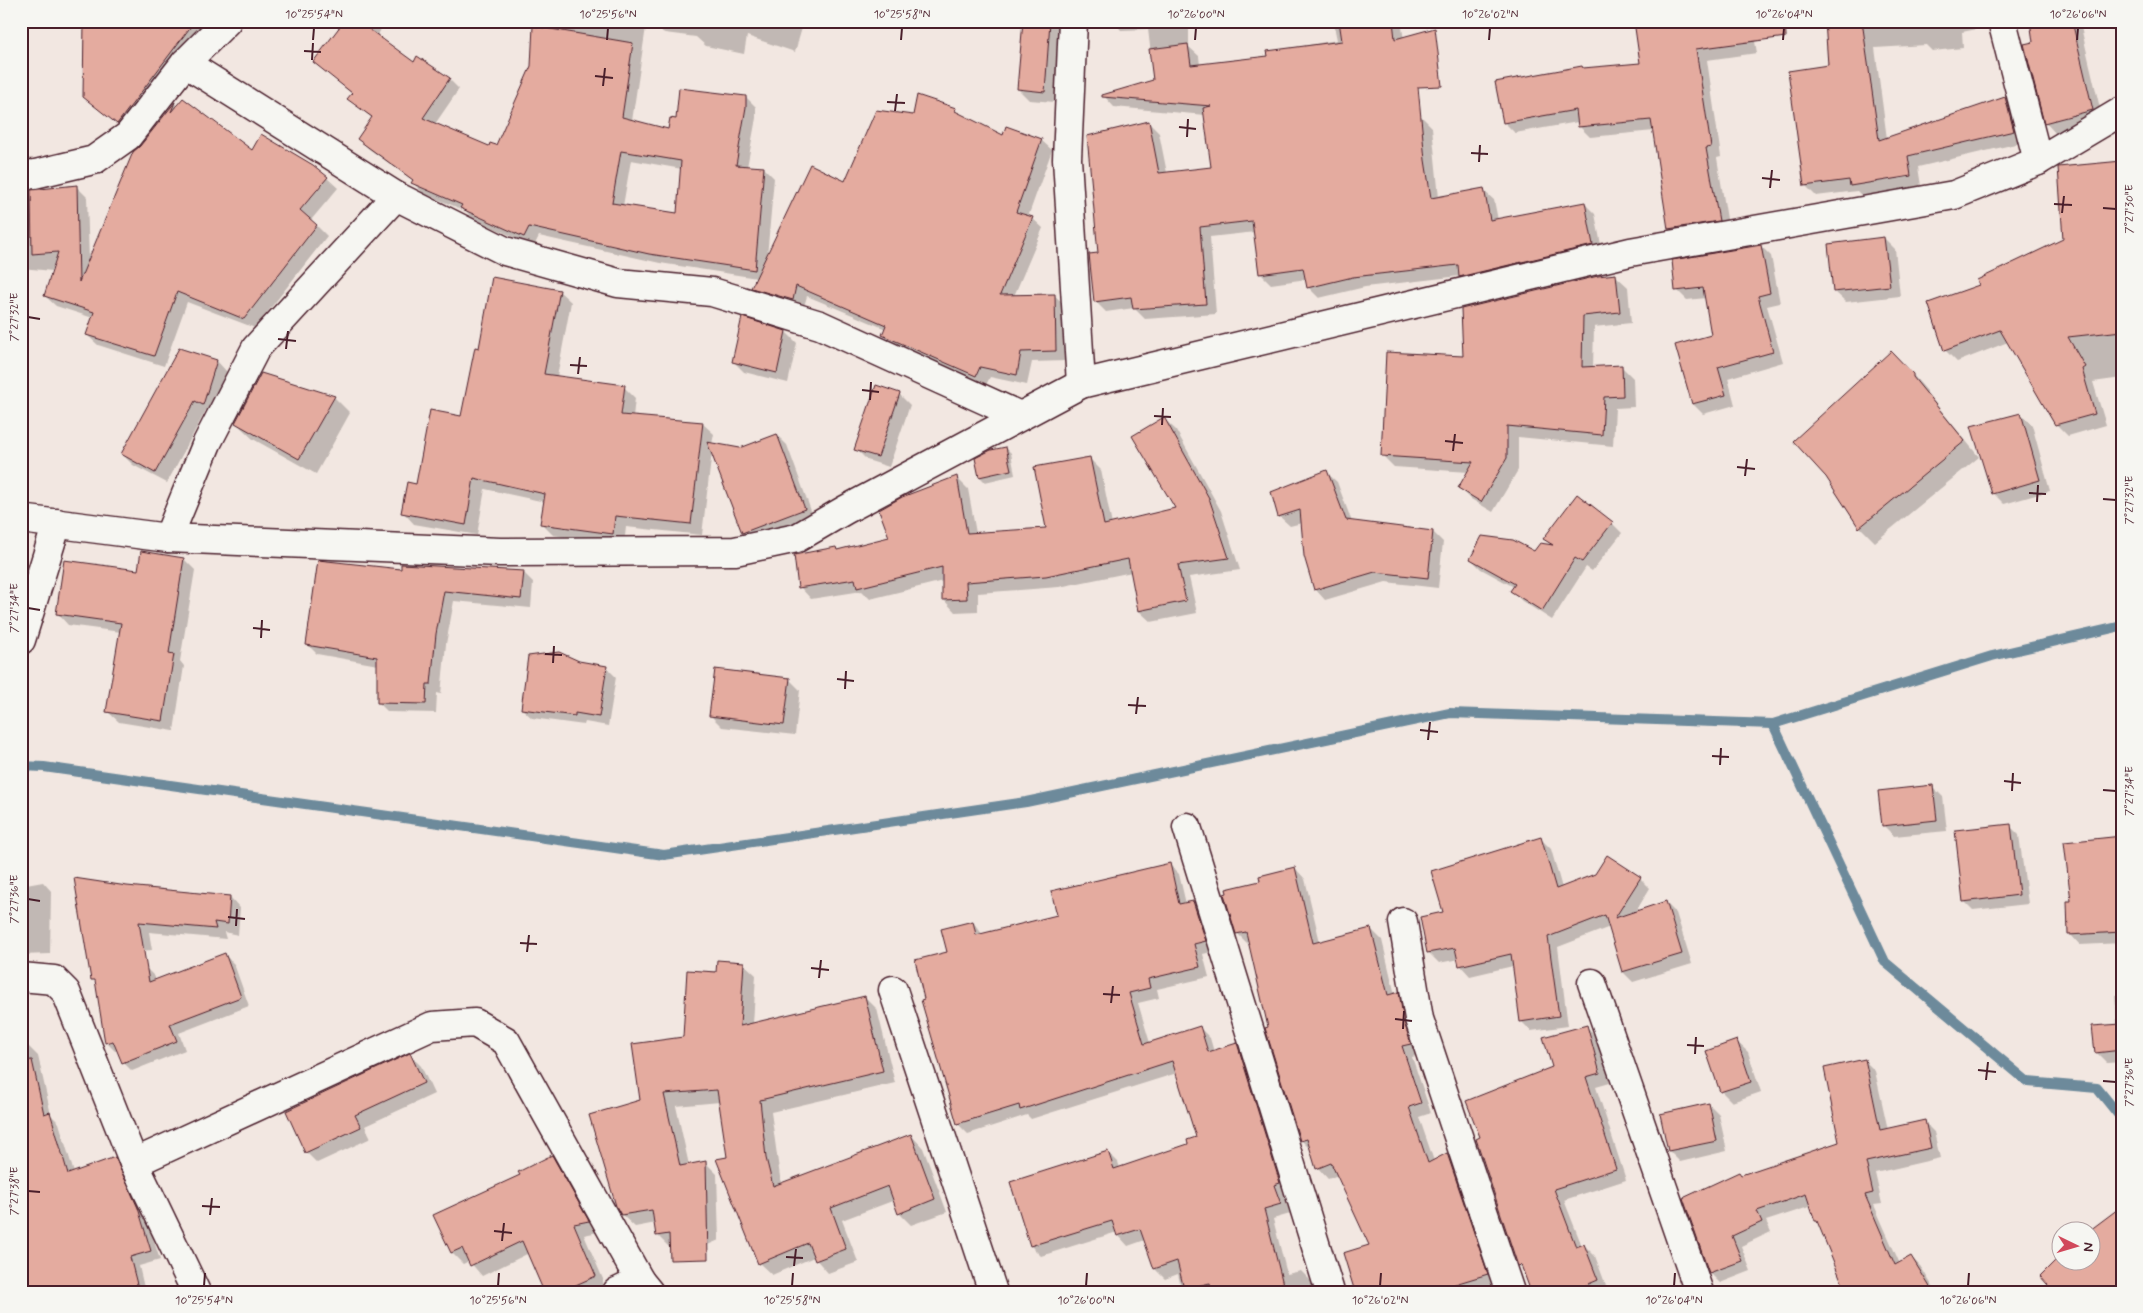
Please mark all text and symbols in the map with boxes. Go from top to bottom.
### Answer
text: 10°25'54"N [285,7,343,23]
text: 10°25'56"N [579,7,637,23]
text: 10°25'58"N [873,7,931,23]
text: 10°26'00"N [1167,7,1225,23]
text: 10°26'02"N [1462,7,1518,23]
text: 10°26'04"N [1755,7,1813,23]
text: 10°26'06"N [2049,7,2107,23]
text: 7°27'30"E [2122,184,2138,234]
text: 7°27'32"E [7,293,23,341]
text: 7°27'32"E [2122,476,2138,524]
text: 7°27'34"E [7,583,23,633]
text: 7°27'34"E [2122,766,2138,816]
text: 7°27'36"E [7,874,23,924]
text: 7°27'36"E [2122,1057,2138,1107]
text: 7°27'38"E [7,1166,23,1216]
north arrow [2050,1220,2100,1270]
text: N [2079,1242,2097,1252]
text: 10°25'54"N [175,1293,233,1309]
text: 10°25'56"N [469,1293,527,1309]
text: 10°25'58"N [763,1293,821,1309]
text: 10°26'00"N [1057,1293,1115,1309]
text: 10°26'02"N [1352,1293,1408,1309]
text: 10°26'04"N [1645,1293,1703,1309]
text: 10°26'06"N [1939,1293,1997,1309]

